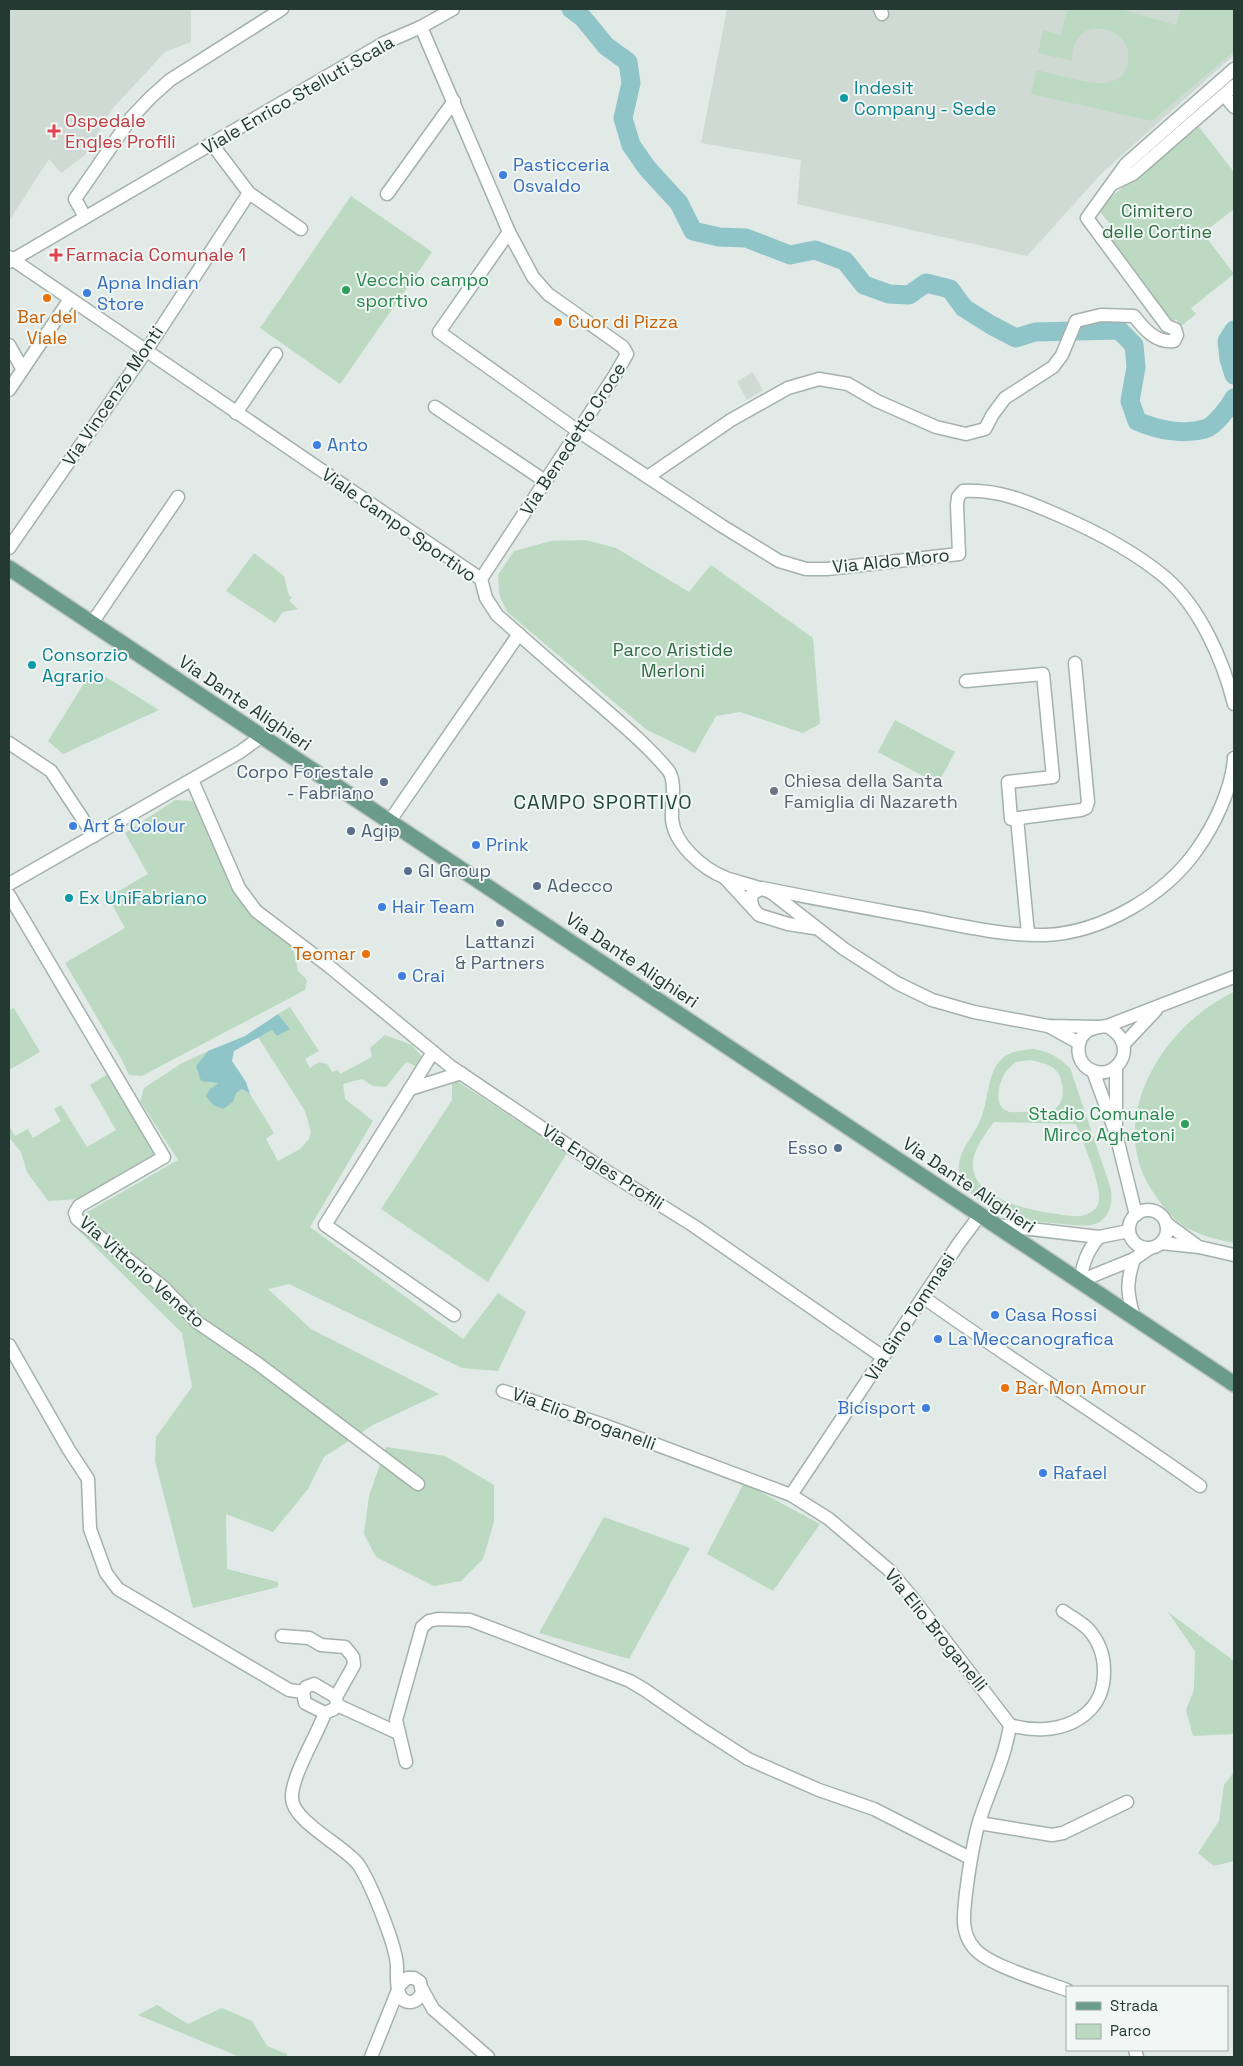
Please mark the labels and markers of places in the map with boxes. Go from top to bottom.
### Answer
place label: Indesit Company - Sede [854,76,996,120]
marker: Indesit Company - Sede [838,92,850,104]
place label: Ospedale Engles Profili [65,109,176,153]
marker: Ospedale Engles Profili [47,124,61,138]
place label: Pasticceria Osvaldo [513,153,610,197]
marker: Pasticceria Osvaldo [497,169,509,181]
place label: Farmacia Comunale 1 [66,243,246,266]
marker: Farmacia Comunale 1 [50,249,62,261]
place label: Vecchio campo sportivo [356,268,489,312]
place label: Apna Indian Store [97,271,199,315]
marker: Vecchio campo sportivo [340,284,352,296]
marker: Apna Indian Store [81,287,93,299]
marker: Bar del Viale [41,292,53,304]
place label: Bar del Viale [17,305,77,349]
place label: Cuor di Pizza [568,310,678,333]
marker: Cuor di Pizza [552,316,564,328]
place label: Anto [327,433,368,456]
marker: Anto [311,439,323,451]
place label: Consorzio Agrario [42,643,128,687]
marker: Consorzio Agrario [26,659,38,671]
place label: Corpo Forestale - Fabriano [236,760,374,804]
place label: Chiesa della Santa Famiglia di Nazareth [784,769,958,813]
marker: Corpo Forestale - Fabriano [378,776,390,788]
marker: Chiesa della Santa Famiglia di Nazareth [768,785,780,797]
place label: Art & Colour [83,814,186,837]
place label: Agip [361,819,400,842]
marker: Art & Colour [67,820,79,832]
marker: Agip [345,825,357,837]
place label: Prink [486,833,529,856]
marker: Prink [470,839,482,851]
place label: GI Group [418,859,491,882]
marker: GI Group [402,865,414,877]
place label: Adecco [547,874,613,897]
marker: Adecco [531,880,543,892]
place label: Ex UniFabriano [79,886,207,909]
marker: Ex UniFabriano [63,892,75,904]
place label: Hair Team [392,895,475,918]
marker: Hair Team [376,901,388,913]
marker: Lattanzi & Partners [494,917,506,929]
place label: Lattanzi & Partners [455,930,545,974]
place label: Teomar [293,942,356,965]
marker: Teomar [360,948,372,960]
place label: Crai [412,964,445,987]
marker: Crai [396,970,408,982]
place label: Stadio Comunale Mirco Aghetoni [1028,1102,1175,1146]
marker: Stadio Comunale Mirco Aghetoni [1179,1118,1191,1130]
place label: Esso [788,1136,828,1159]
marker: Esso [832,1142,844,1154]
place label: Casa Rossi [1005,1303,1097,1326]
marker: Casa Rossi [989,1309,1001,1321]
place label: La Meccanografica [948,1327,1114,1350]
marker: La Meccanografica [932,1333,944,1345]
place label: Bar Mon Amour [1015,1376,1147,1399]
marker: Bar Mon Amour [999,1382,1011,1394]
place label: Bicisport [837,1396,916,1419]
marker: Bicisport [920,1402,932,1414]
place label: Rafael [1053,1461,1107,1484]
marker: Rafael [1037,1467,1049,1479]

